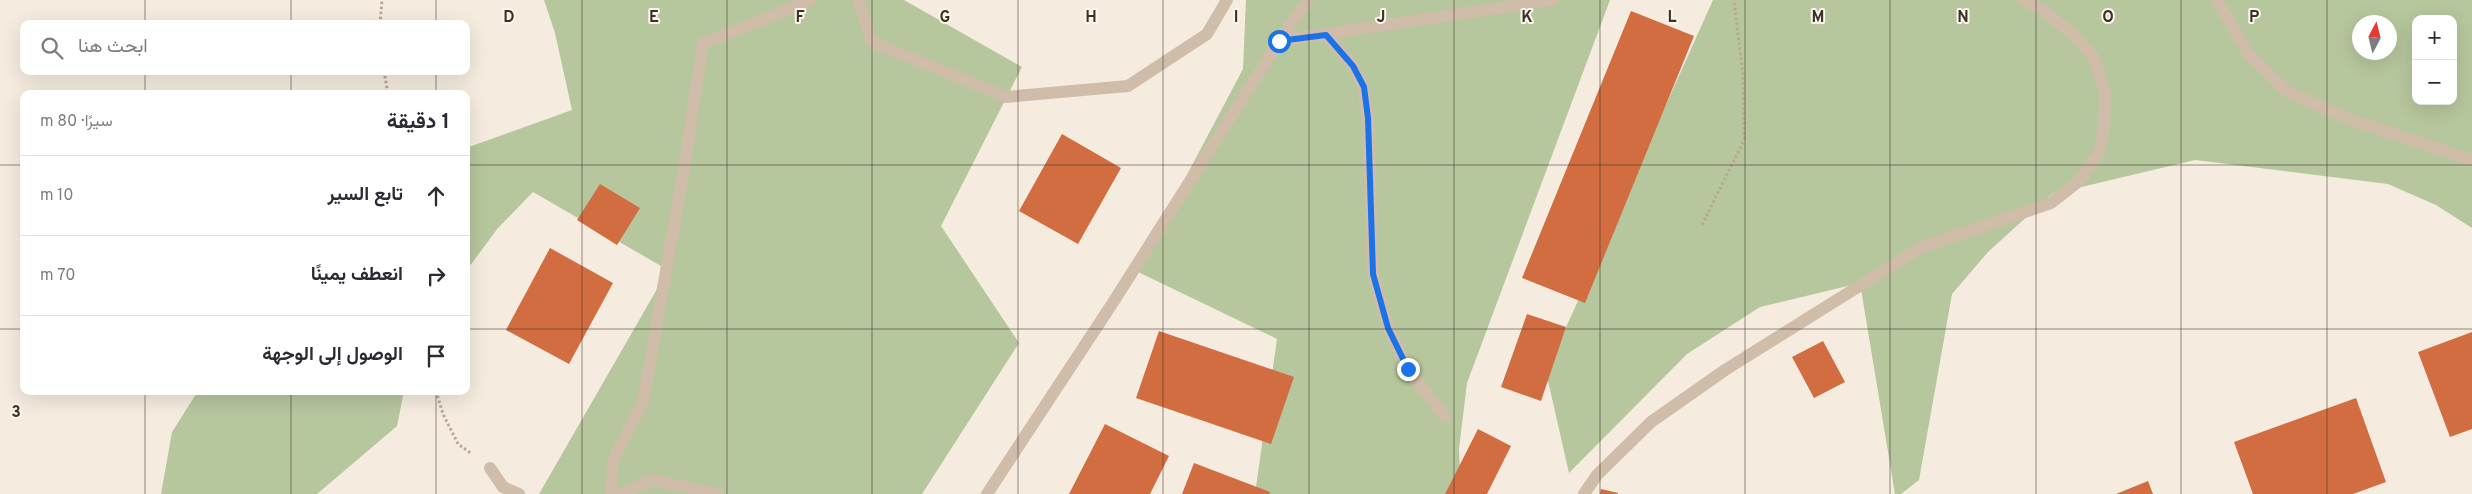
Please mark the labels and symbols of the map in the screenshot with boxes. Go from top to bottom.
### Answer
text: D [503,8,515,28]
text: E [649,8,659,28]
text: F [795,8,805,28]
text: G [940,8,950,28]
text: H [1085,8,1097,28]
text: I [1234,8,1238,28]
text: J [1377,8,1385,28]
text: K [1521,8,1533,28]
text: L [1667,8,1677,28]
text: M [1812,8,1824,28]
text: N [1957,8,1969,28]
text: O [2102,8,2114,28]
text: P [2249,8,2259,28]
north arrow [2352,15,2397,60]
route start [1268,30,1291,53]
route end [1397,358,1420,381]
text: 3 [11,403,21,423]

